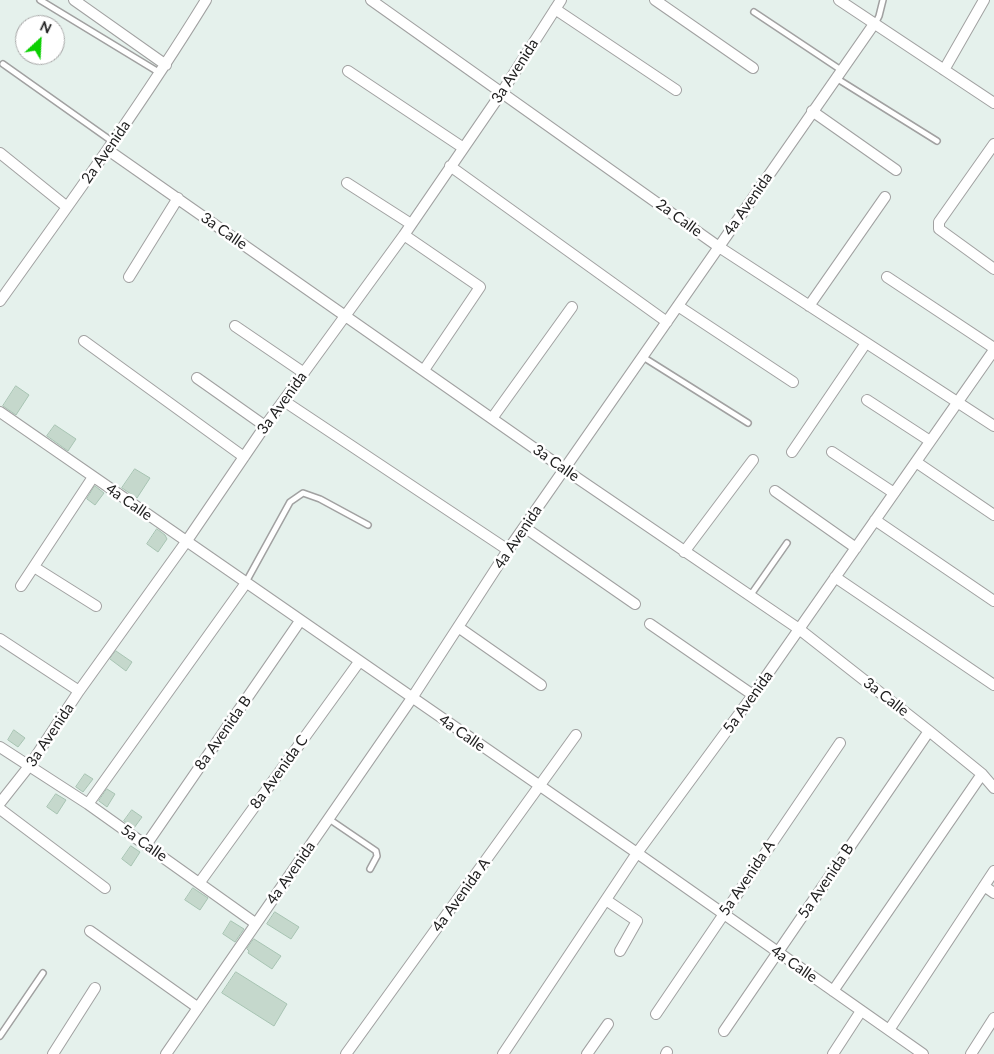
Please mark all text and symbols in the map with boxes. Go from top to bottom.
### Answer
north arrow [15,15,65,65]
text: N [38,17,55,37]
street label: 3a Avenida [488,36,542,106]
street label: 2a Avenida [78,117,134,187]
street label: 4a Avenida [720,169,776,239]
street label: 2a Calle [652,195,706,241]
street label: 3a Calle [197,209,251,253]
street label: 3a Avenida [253,368,311,438]
street label: 3a Calle [529,441,583,485]
street label: 4a Calle [102,480,156,524]
street label: 4a Avenida [490,502,546,572]
street label: 5a Avenida [719,667,777,737]
street label: 3a Calle [860,674,912,720]
street label: 8a Avenida B [191,692,255,774]
street label: 3a Avenida [22,700,78,770]
street label: 4a Calle [435,711,489,755]
street label: 8a Avenida C [246,732,312,812]
street label: 5a Calle [117,821,171,865]
street label: 5a Avenida A [715,837,779,919]
street label: 4a Avenida [263,838,319,908]
street label: 5a Avenida B [794,840,858,922]
street label: 4a Avenida A [428,855,494,935]
street label: 4a Calle [767,942,821,986]

